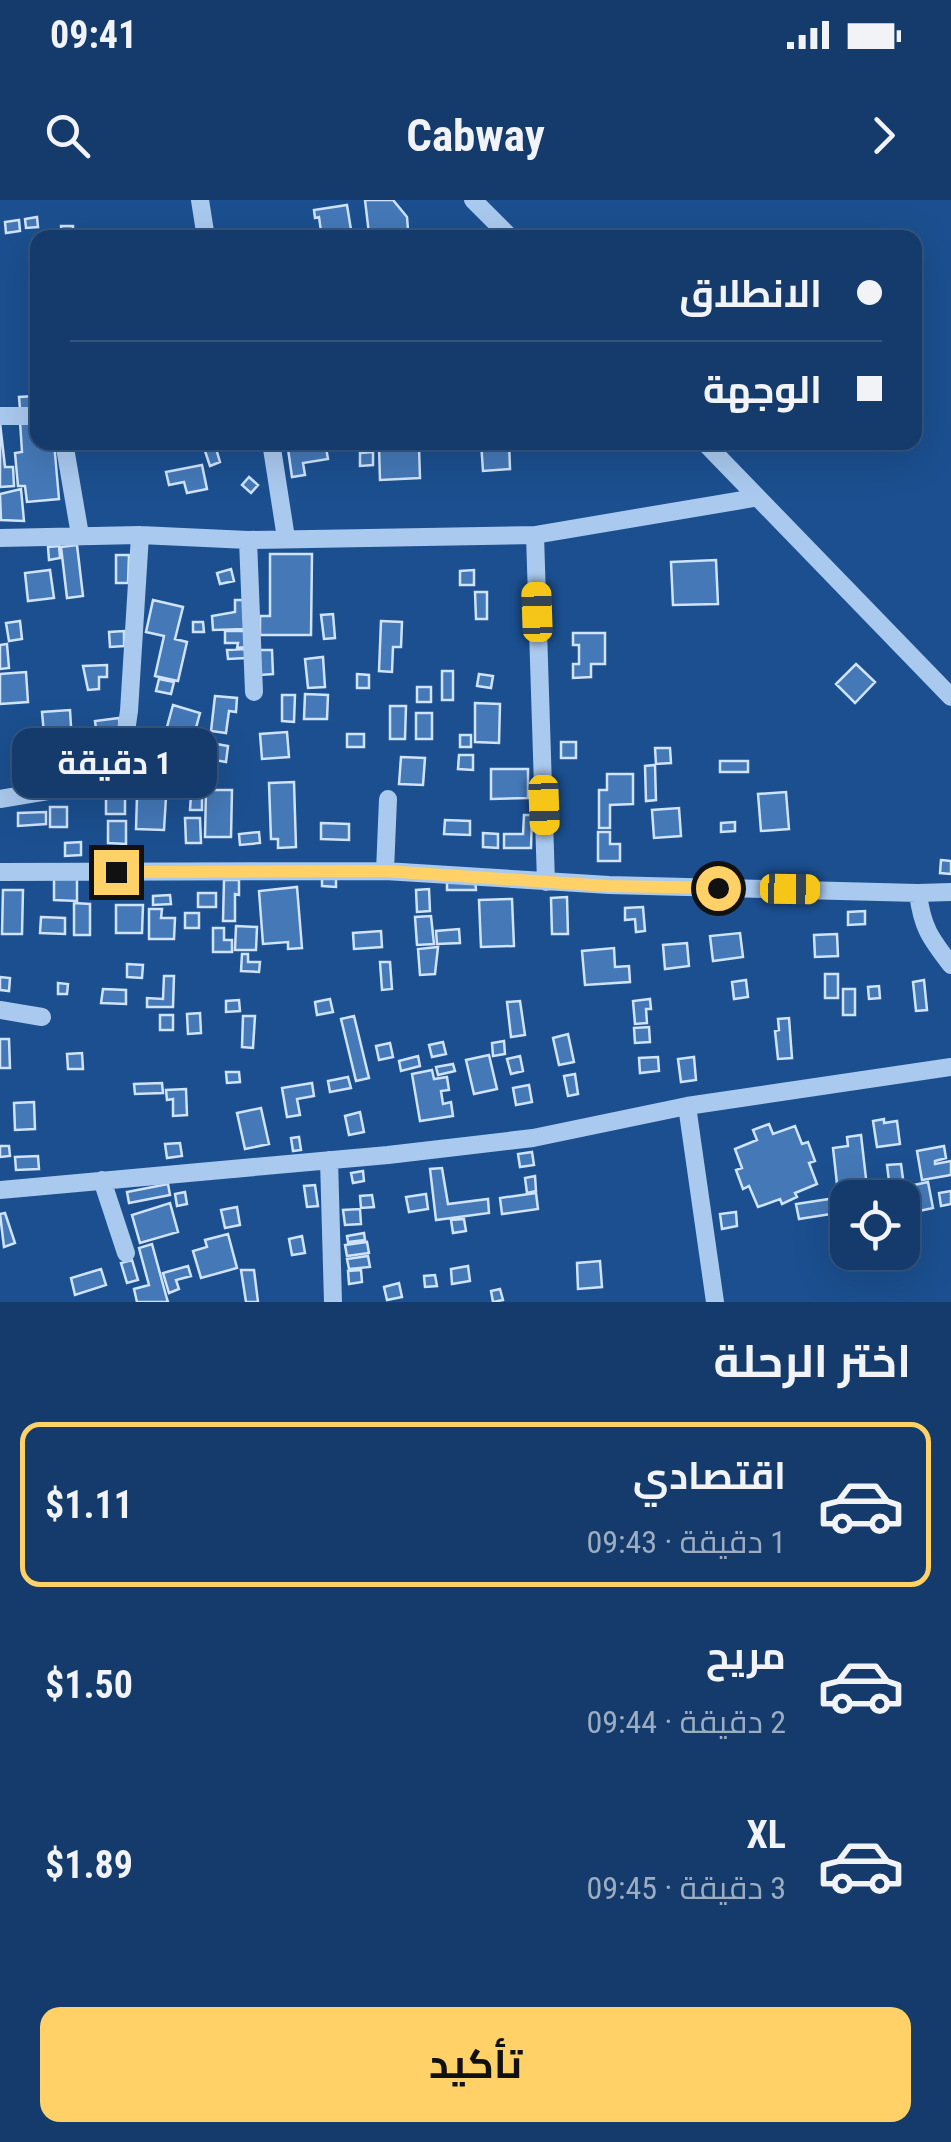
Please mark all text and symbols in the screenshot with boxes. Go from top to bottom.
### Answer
text: 09:41 [50,13,137,57]
icon: search [40,108,95,163]
icon: forward [856,108,911,163]
text: Cabway [406,109,545,162]
text: الانطلاق [679,272,822,316]
text: الوجهة [703,368,822,412]
car [521,581,553,643]
callout: 1 دقيقة [13,727,218,797]
text: 1 دقيقة [57,744,172,782]
car [528,774,560,836]
route end [94,850,139,895]
route start [696,866,741,911]
car [760,873,820,905]
map controls [830,1180,920,1270]
button: locate [830,1180,920,1270]
text: اختر الرحلة [714,1335,911,1388]
text: اقتصادي [633,1454,786,1498]
icon: car [816,1460,906,1550]
text: $1.11 [45,1483,133,1527]
text: 1 دقيقة · 09:43 [586,1523,786,1561]
text: مريح [706,1634,786,1678]
icon: car [816,1640,906,1730]
text: $1.50 [45,1663,133,1707]
text: 2 دقيقة · 09:44 [586,1703,786,1741]
text: XL [747,1813,786,1857]
icon: car [816,1820,906,1910]
text: $1.89 [45,1843,133,1887]
text: 3 دقيقة · 09:45 [586,1869,786,1907]
button: تأكيد [40,2007,911,2122]

